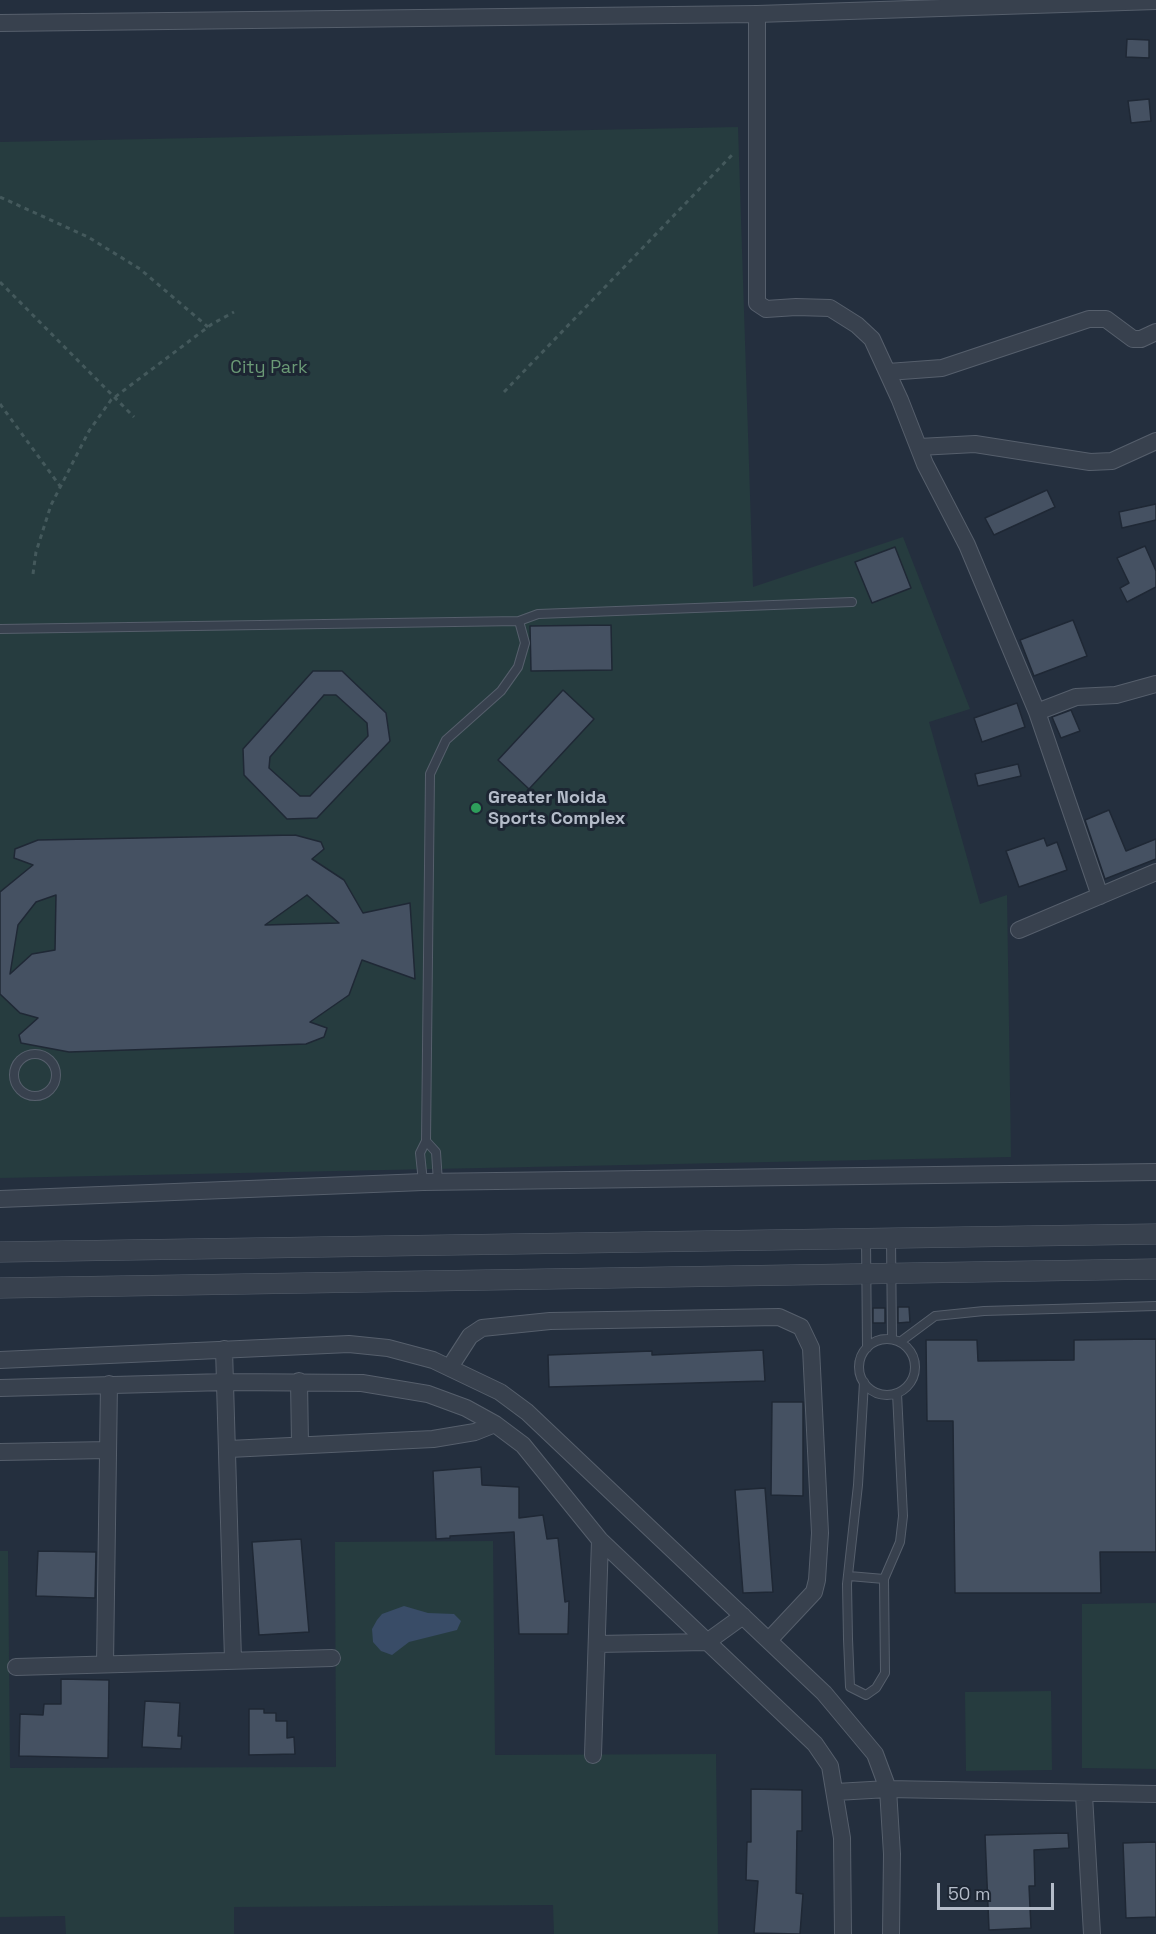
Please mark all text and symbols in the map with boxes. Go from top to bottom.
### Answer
park label: City Park [230,357,308,379]
place label: Greater Noida Sports Complex [488,787,625,830]
marker: Greater Noida Sports Complex [469,801,483,815]
scale bar [940,1871,1057,1909]
text: 50 m [948,1882,990,1905]

